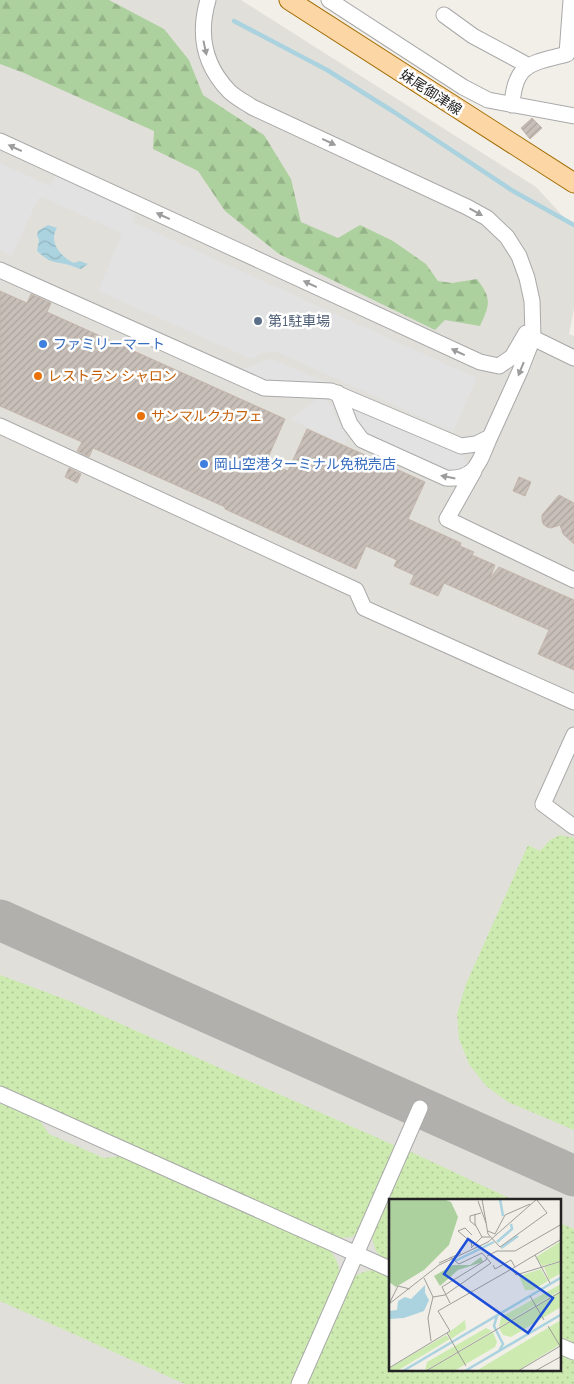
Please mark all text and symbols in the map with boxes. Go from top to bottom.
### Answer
one-way arrow [201,40,209,55]
street label: 妹尾御津線 [397,65,465,119]
one-way arrow [321,138,336,147]
one-way arrow [8,144,22,152]
one-way arrow [469,207,482,216]
one-way arrow [156,212,170,220]
one-way arrow [303,279,317,287]
place label: 第1駐車場 [268,312,330,330]
marker: 第1駐車場 [252,315,264,327]
place label: ファミリーマート [53,335,165,353]
marker: ファミリーマート [37,338,49,350]
one-way arrow [451,347,465,355]
one-way arrow [517,362,525,377]
place label: レストラン シャロン [48,367,177,385]
marker: レストラン シャロン [32,370,44,382]
place label: サンマルクカフェ [151,407,263,425]
marker: サンマルクカフェ [135,410,147,422]
place label: 岡山空港ターミナル免税売店 [214,455,396,473]
marker: 岡山空港ターミナル免税売店 [198,458,210,470]
one-way arrow [440,473,456,481]
inset map [389,1199,562,1372]

